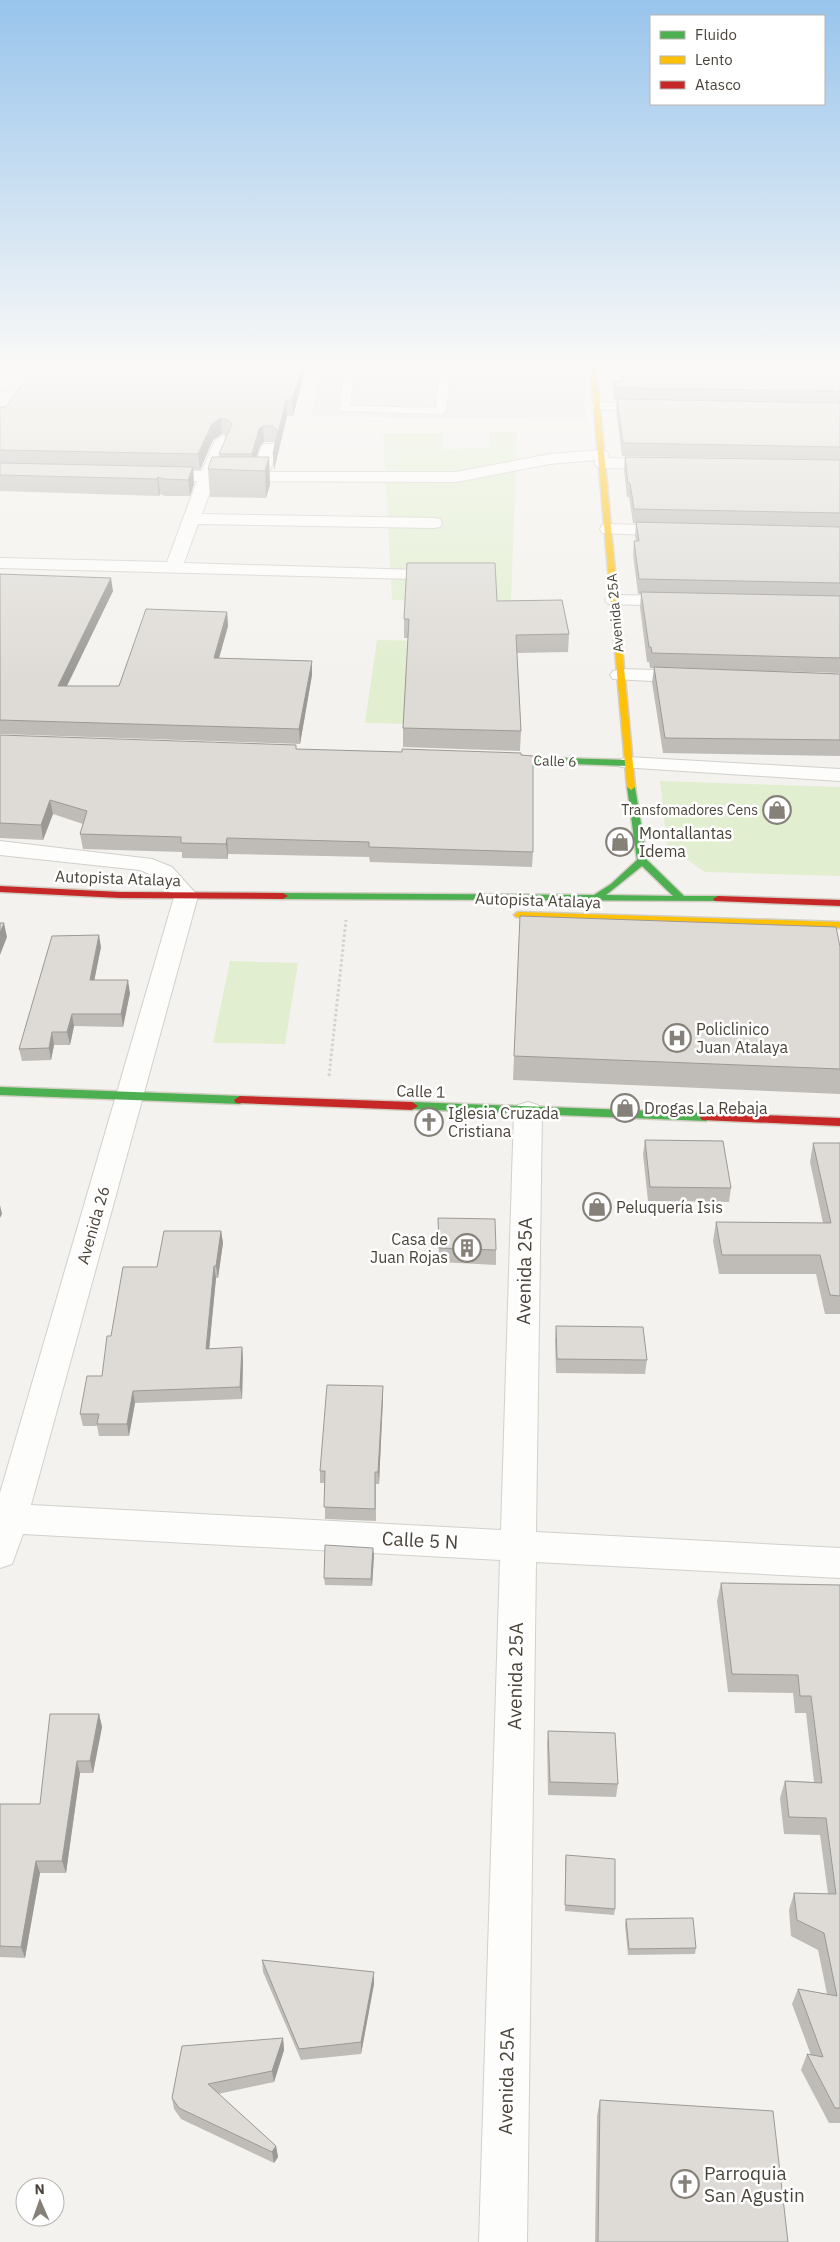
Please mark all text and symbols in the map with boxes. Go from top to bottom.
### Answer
legend [650,15,825,105]
text: Fluido [695,25,737,44]
text: Lento [695,50,733,69]
text: Atasco [695,75,741,94]
street label: Avenida 25A [603,573,627,653]
street label: Calle 6 [533,751,577,771]
shop icon: Transfomadores Cens [762,795,792,825]
place label: Transfomadores Cens [621,801,758,819]
place label: Montallantas Idema [639,823,732,861]
shop icon: Montallantas Idema [605,827,635,857]
street label: Autopista Atalaya [55,866,182,890]
street label: Autopista Atalaya [475,888,602,912]
place label: Policlinico Juan Atalaya [696,1019,789,1057]
hospital icon: Policlinico Juan Atalaya [662,1023,692,1053]
street label: Calle 1 [396,1080,446,1102]
shop icon: Drogas La Rebaja [610,1093,640,1123]
place label: Drogas La Rebaja [644,1098,768,1118]
place label: Iglesia Cruzada Cristiana [448,1103,559,1141]
church icon: Iglesia Cruzada Cristiana [414,1107,444,1137]
street label: Avenida 26 [72,1184,114,1266]
shop icon: Peluquería Isis [582,1192,612,1222]
place label: Peluquería Isis [616,1197,723,1217]
street label: Avenida 25A [511,1217,537,1325]
place label: Casa de Juan Rojas [370,1229,448,1267]
building icon: Casa de Juan Rojas [452,1233,482,1263]
street label: Calle 5 N [381,1526,459,1554]
street label: Avenida 25A [502,1622,528,1730]
street label: Avenida 25A [493,2027,519,2135]
place label: Parroquia San Agustin [704,2161,805,2207]
church icon: Parroquia San Agustin [670,2169,700,2199]
north arrow [15,2177,65,2227]
text: N [34,2180,45,2198]

